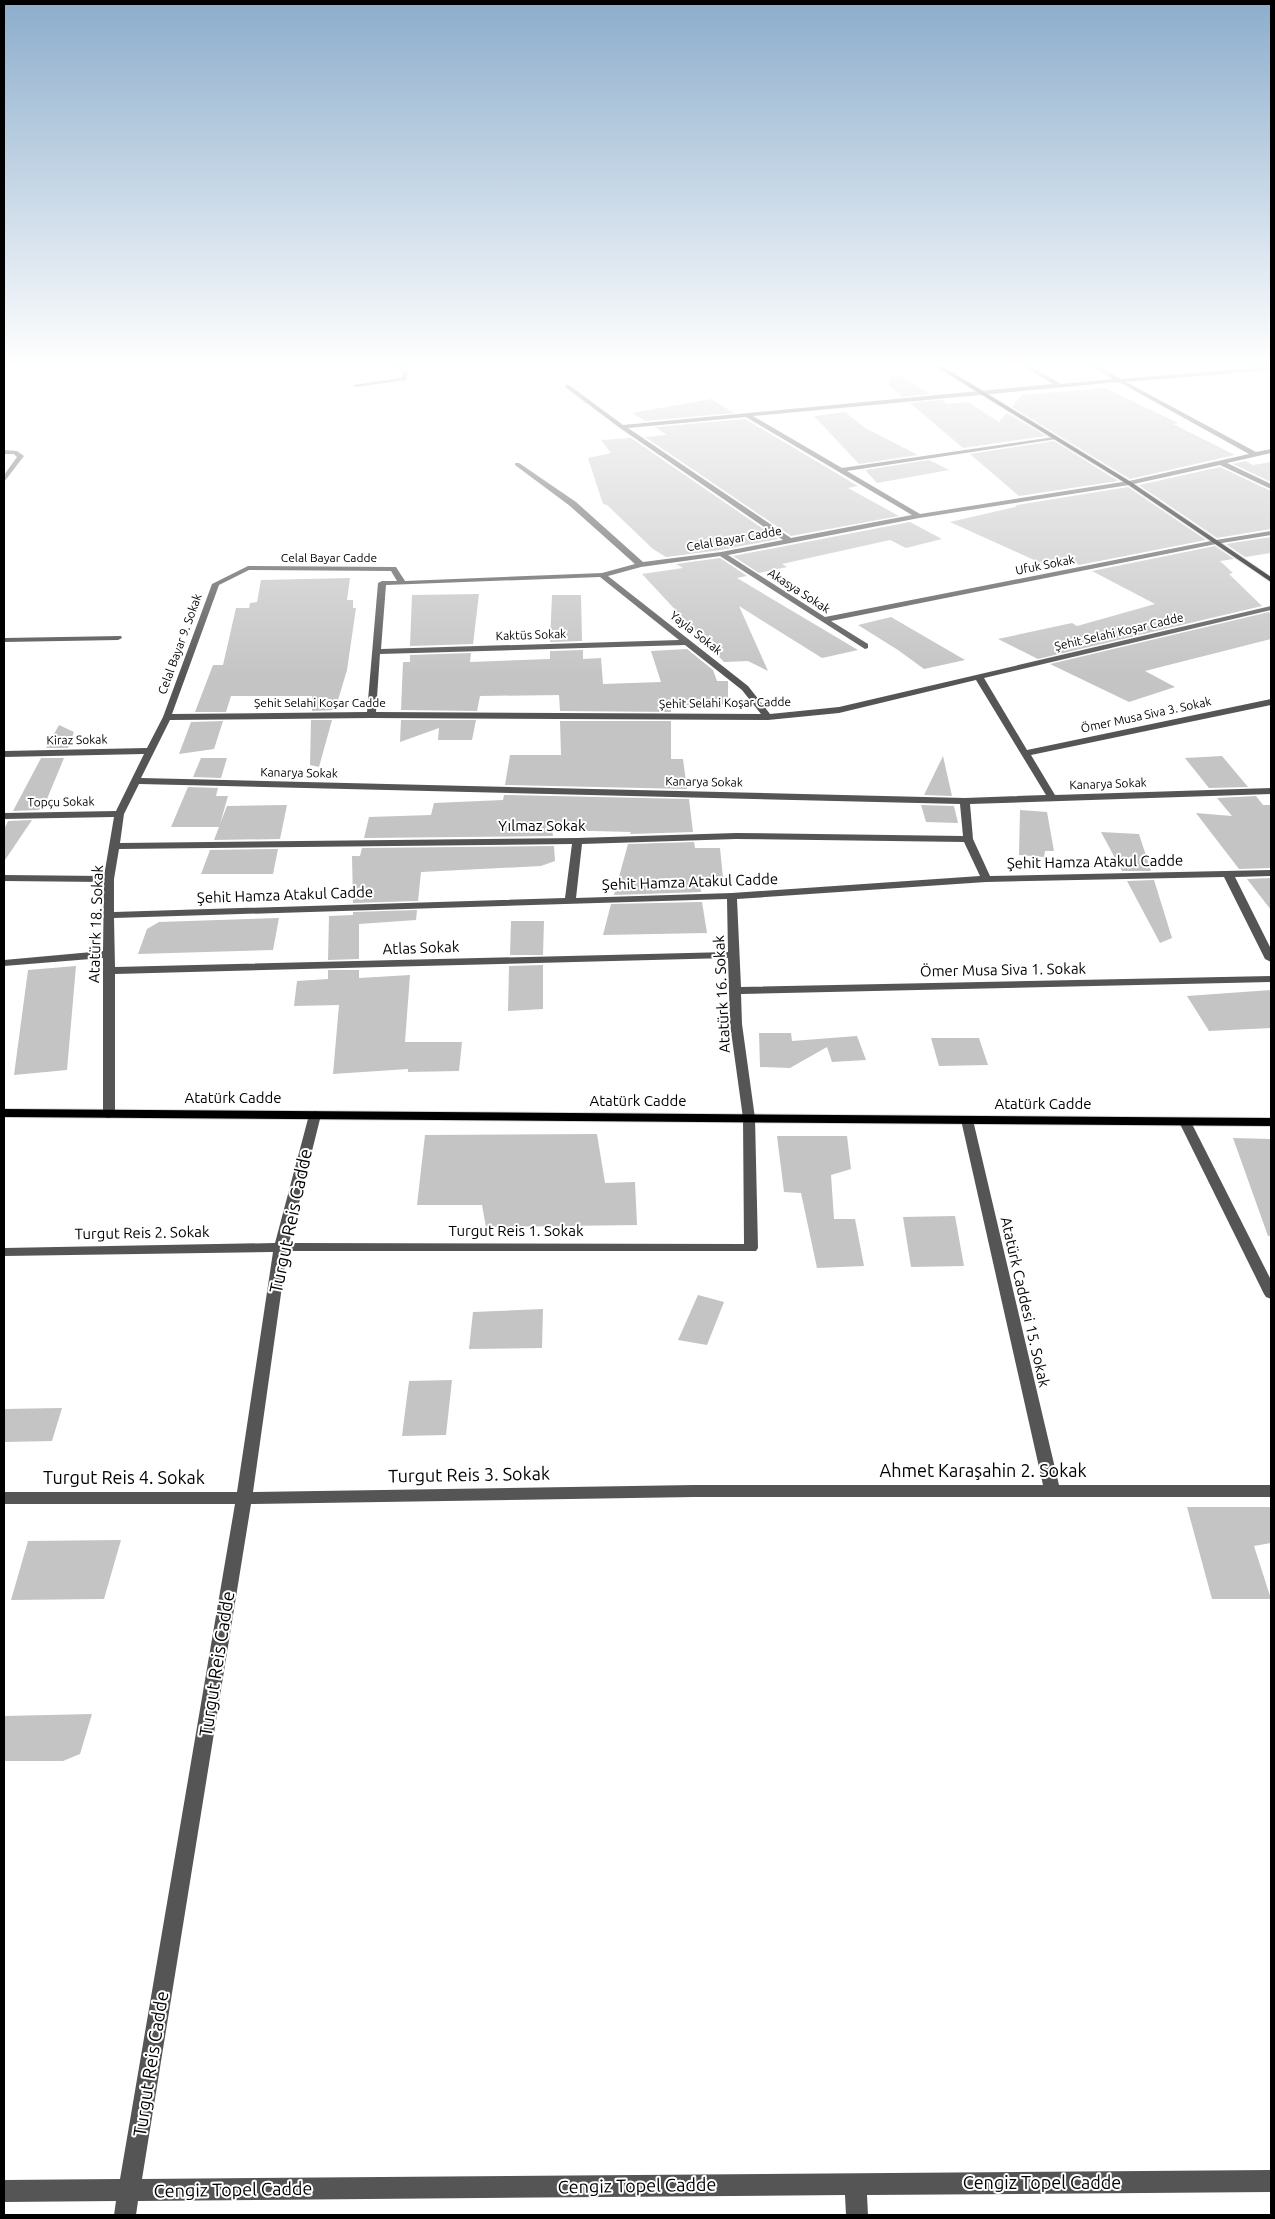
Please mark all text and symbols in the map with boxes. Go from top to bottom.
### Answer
street label: Celal Bayar Cadde [685,524,783,553]
street label: Celal Bayar Cadde [281,551,377,564]
street label: Ufuk Sokak [1014,552,1076,577]
street label: Akasya Sokak [766,566,833,616]
street label: Celal Bayar 9. Sokak [155,592,204,696]
street label: Yayla Sokak [668,608,725,657]
street label: Şehit Selahi Koşar Cadde [1053,610,1185,653]
street label: Kaktüs Sokak [495,627,567,642]
street label: Ömer Musa Siva 3. Sokak [1079,694,1212,735]
street label: Şehit Selahi Koşar Cadde [659,695,791,710]
street label: Şehit Selahi Koşar Cadde [254,696,386,709]
street label: Kiraz Sokak [46,732,108,747]
street label: Kanarya Sokak [260,765,338,780]
street label: Kanarya Sokak [665,774,743,789]
street label: Kanarya Sokak [1069,776,1147,791]
street label: Topçu Sokak [27,794,95,809]
street label: Yılmaz Sokak [498,817,586,834]
street label: Şehit Hamza Atakul Cadde [1007,851,1183,872]
street label: Atatürk 18. Sokak [85,864,106,983]
street label: Şehit Hamza Atakul Cadde [602,870,778,893]
street label: Şehit Hamza Atakul Cadde [197,883,373,906]
street label: Atatürk 16. Sokak [710,934,733,1053]
street label: Atlas Sokak [382,938,460,957]
street label: Ömer Musa Siva 1. Sokak [920,960,1087,979]
street label: Atatürk Cadde [184,1089,282,1106]
street label: Atatürk Cadde [589,1092,687,1109]
street label: Atatürk Cadde [994,1095,1092,1112]
street label: Turgut Reis Cadde [265,1147,315,1295]
street label: Atatürk Caddesi 15. Sokak [998,1215,1053,1389]
street label: Turgut Reis 1. Sokak [449,1222,584,1239]
street label: Turgut Reis 2. Sokak [74,1223,210,1242]
street label: Ahmet Karaşahin 2. Sokak [879,1460,1087,1480]
street label: Turgut Reis 3. Sokak [388,1463,550,1485]
street label: Turgut Reis 4. Sokak [43,1467,205,1487]
street label: Turgut Reis Cadde [195,1590,237,1738]
street label: Turgut Reis Cadde [129,1990,171,2138]
street label: Cengiz Topel Cadde [963,2172,1121,2192]
street label: Cengiz Topel Cadde [557,2174,716,2196]
street label: Cengiz Topel Cadde [153,2178,312,2200]

